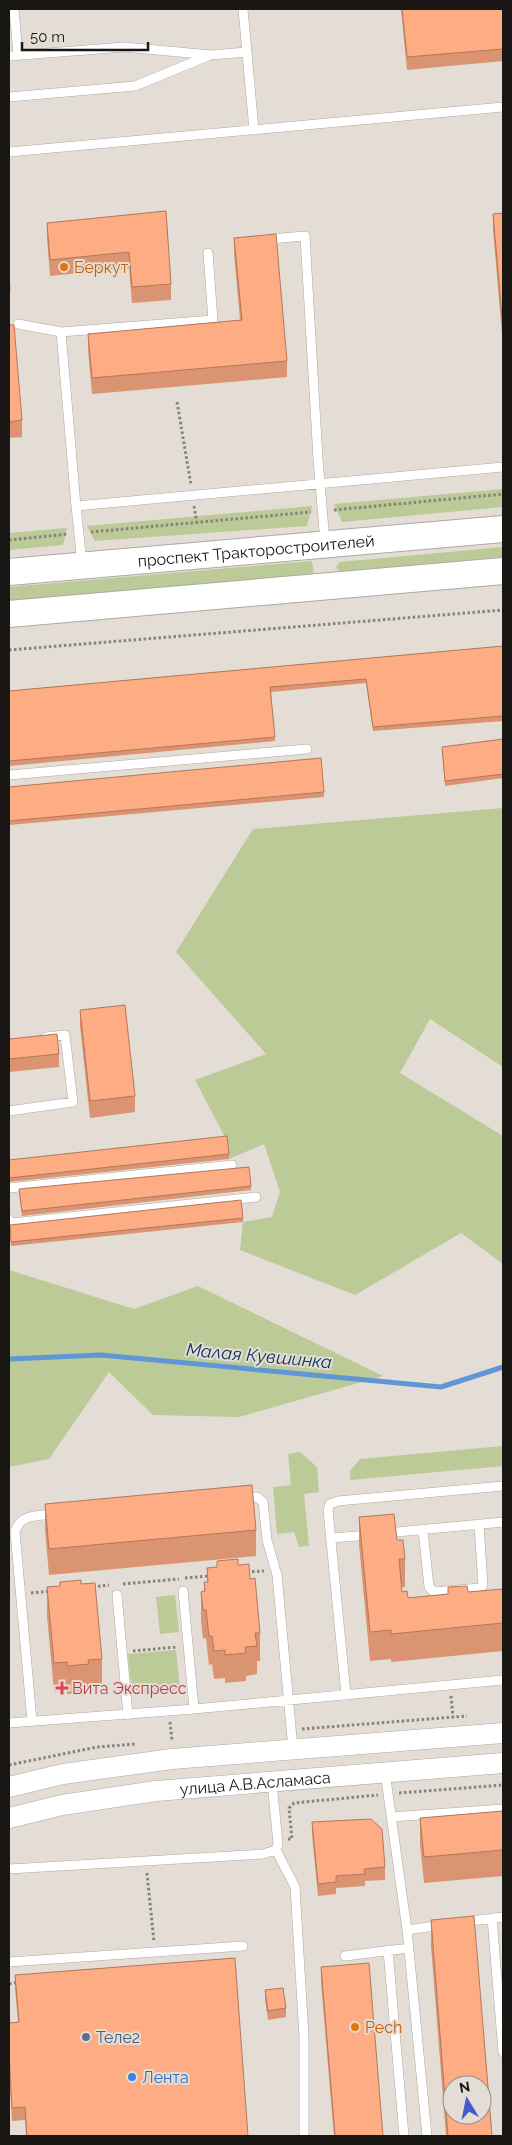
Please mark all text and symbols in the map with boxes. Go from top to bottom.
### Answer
scale bar [22,20,149,52]
text: 50 m [30,28,65,46]
place label: Беркут [74,258,129,277]
marker: Беркут [58,261,70,273]
street label: проспект Тракторостроителей [137,531,375,571]
water label: Малая Кувшинка [185,1339,333,1372]
place label: Вита Экспресс [72,1679,187,1698]
marker: Вита Экспресс [56,1682,68,1694]
street label: улица А.В.Асламаса [179,1768,331,1799]
place label: Pech [365,2018,402,2037]
marker: Pech [349,2021,361,2033]
place label: Теле2 [96,2028,140,2047]
marker: Теле2 [80,2031,92,2043]
place label: Лента [142,2068,189,2087]
marker: Лента [126,2071,138,2083]
north arrow [442,2075,492,2125]
text: N [458,2078,471,2096]

